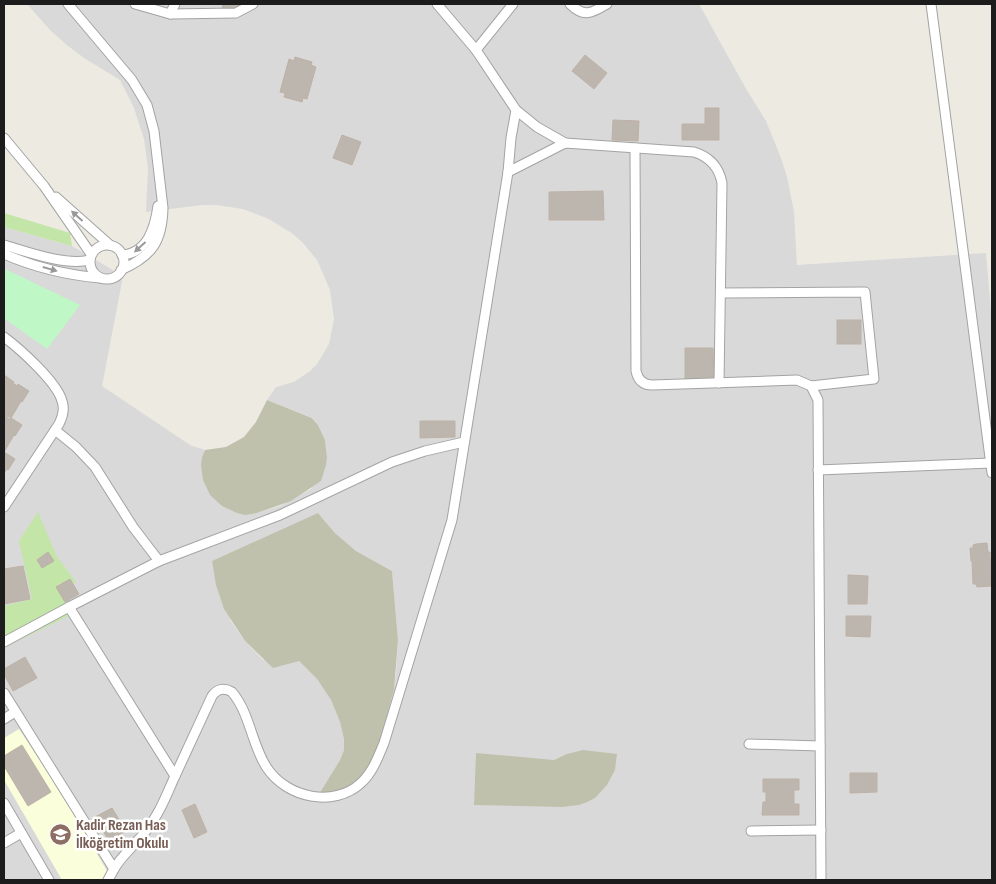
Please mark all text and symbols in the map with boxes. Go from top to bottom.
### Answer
one-way arrow [70,210,83,221]
one-way arrow [134,241,147,252]
one-way arrow [42,266,57,274]
place label: Kadir Rezan Has İlköğretim Okulu [76,816,168,853]
school or university icon: Kadir Rezan Has İlköğretim Okulu [48,822,72,846]

